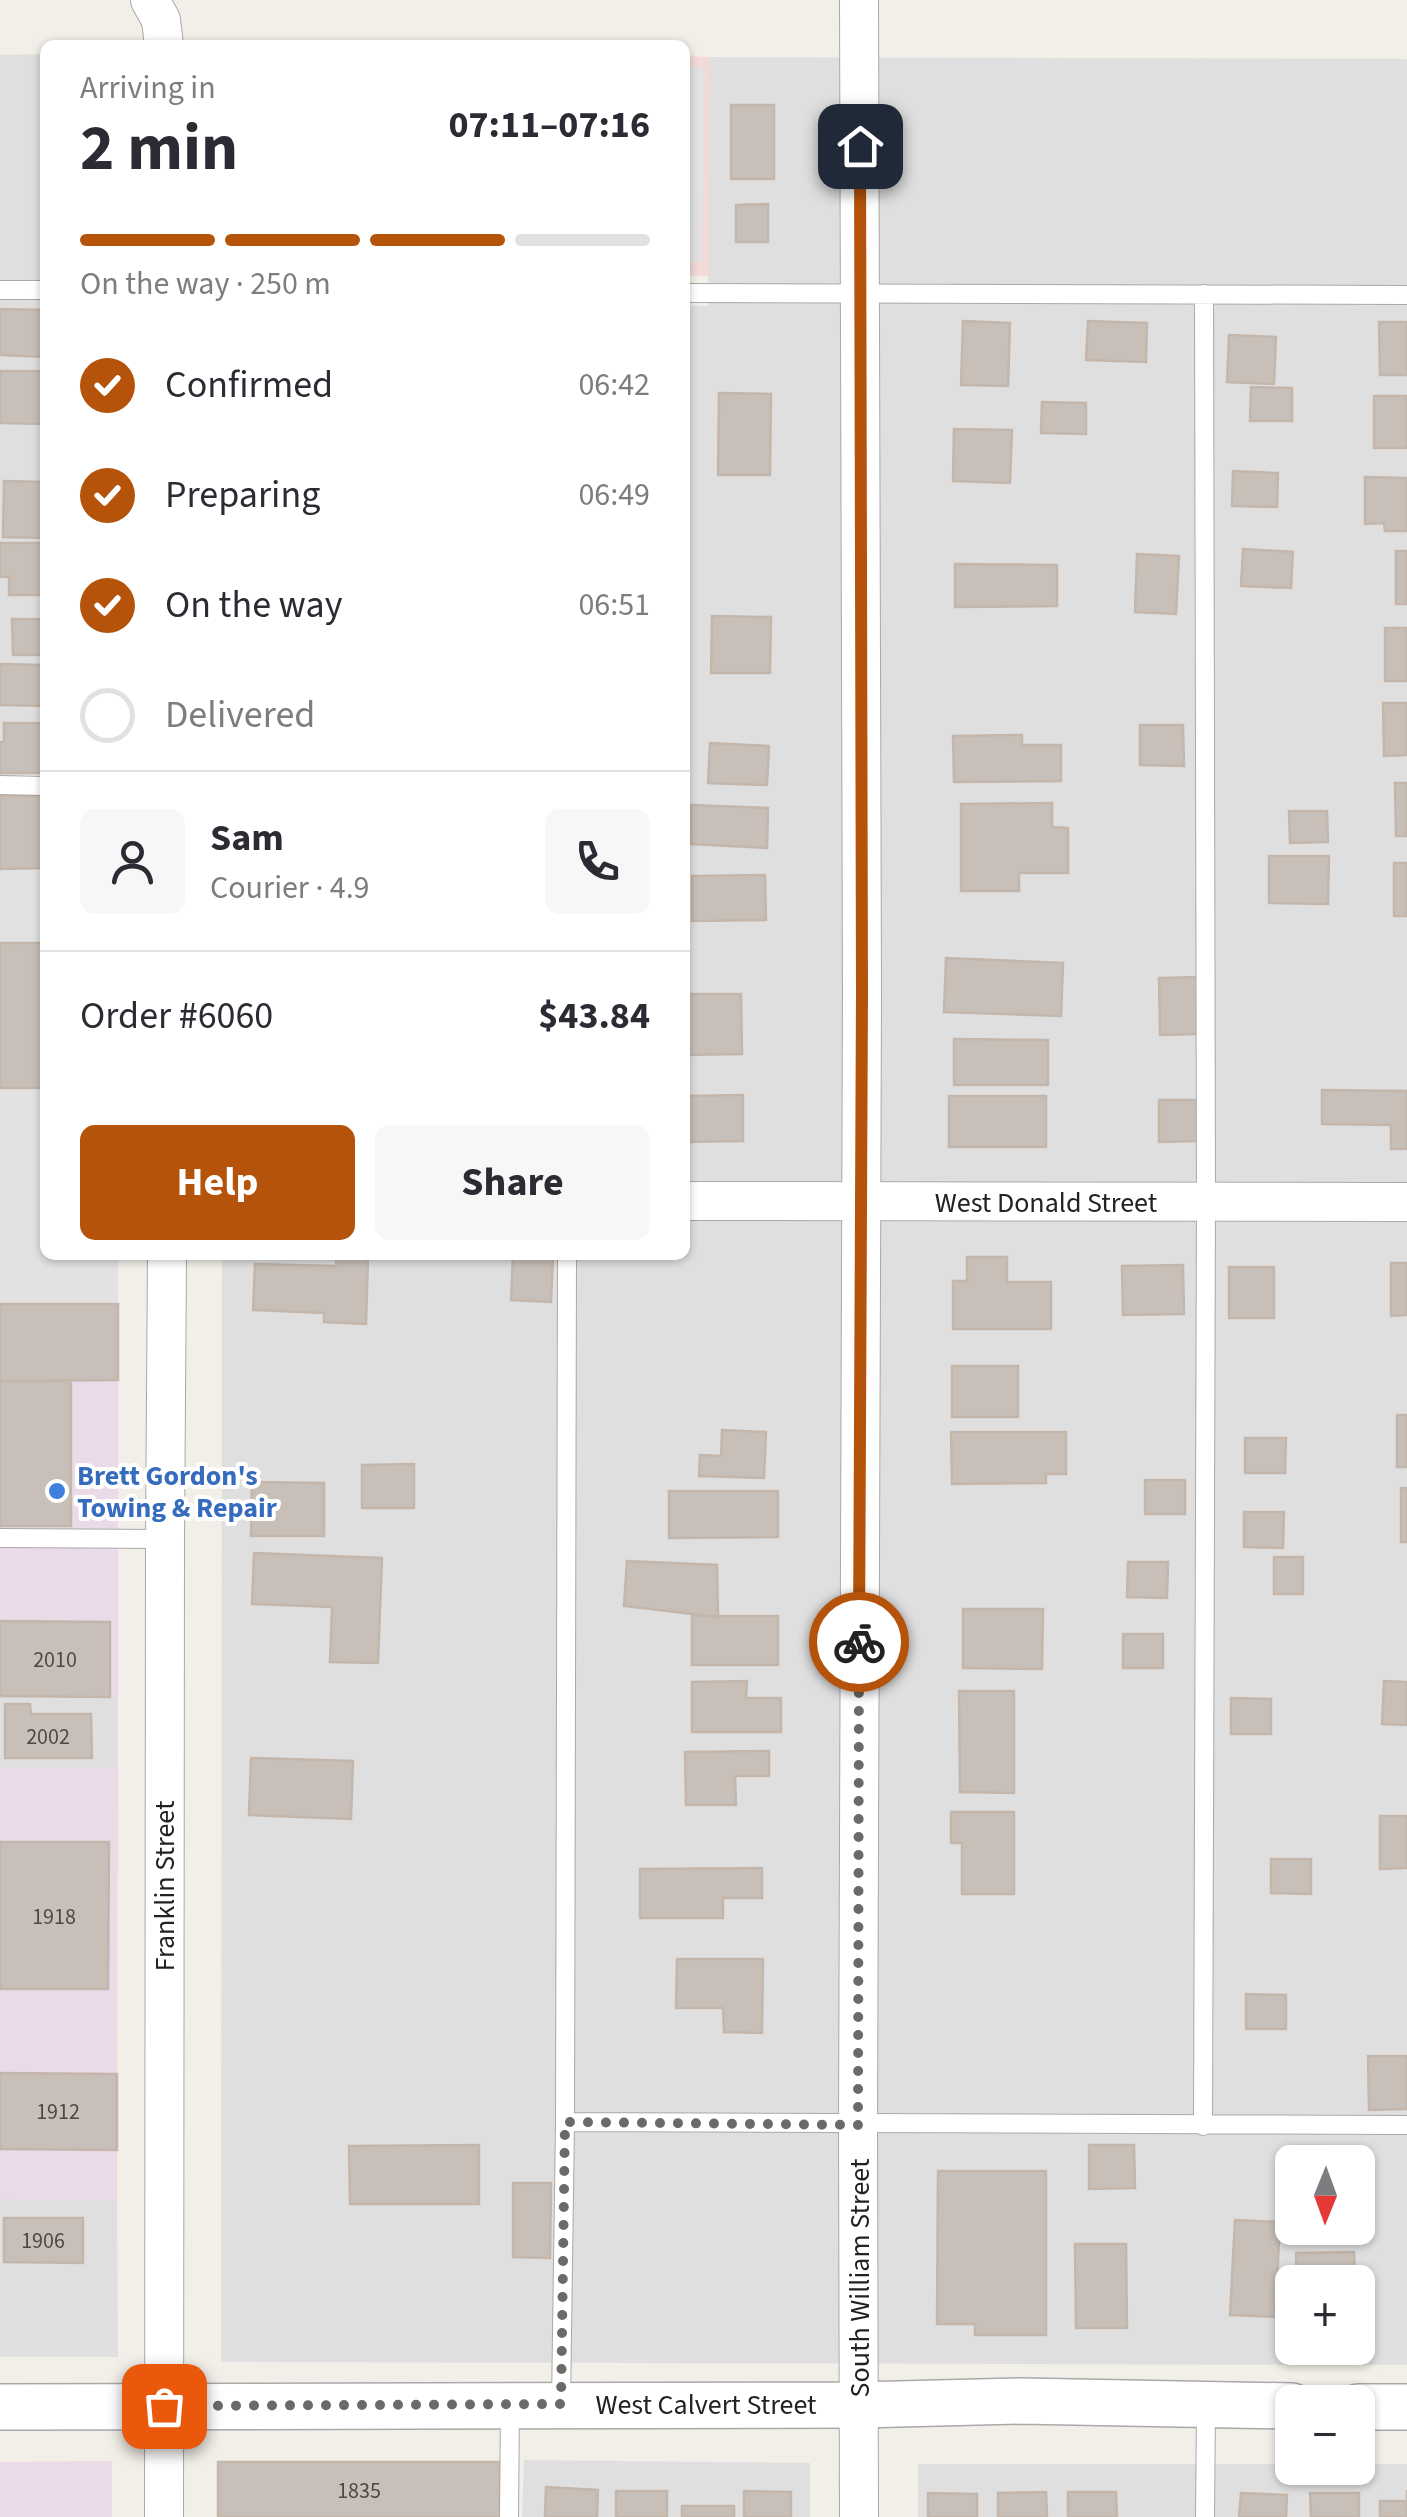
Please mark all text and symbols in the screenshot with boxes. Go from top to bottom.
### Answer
text: Arriving in [80,65,216,111]
text: 07:11–07:16 [448,98,650,152]
text: 2 min [80,102,238,195]
pin [818,104,903,189]
icon: home [833,119,888,174]
text: On the way · 250 m [80,261,331,307]
icon: check [80,358,135,413]
text: Confirmed [165,358,333,412]
text: 06:42 [578,362,650,408]
icon: check [80,468,135,523]
text: Preparing [165,468,320,522]
text: 06:49 [578,472,650,518]
icon: check [80,578,135,633]
text: On the way [165,578,342,632]
text: 06:51 [578,582,650,628]
text: Delivered [165,688,315,742]
button: person [80,809,185,914]
button: phone [545,809,650,914]
text: Sam [210,811,284,865]
text: Courier · 4.9 [210,865,370,911]
text: Order #6060 [80,989,273,1043]
text: $43.84 [538,989,650,1043]
button: Help [80,1125,355,1240]
button: Share [375,1125,650,1240]
street label: West Donald Street [935,1183,1158,1223]
place label: Brett Gordon's Towing & Repair [77,1456,278,1528]
marker: Brett Gordon's Towing & Repair [46,1480,68,1502]
courier [809,1592,909,1692]
icon: bike [832,1615,887,1670]
house number: 2010 [33,1644,77,1676]
house number: 2002 [26,1721,70,1753]
street label: Franklin Street [145,1800,185,1971]
house number: 1918 [32,1901,76,1933]
house number: 1912 [36,2096,80,2128]
north arrow [1275,2145,1375,2245]
map controls [1275,2145,1375,2485]
street label: South William Street [840,2158,880,2397]
house number: 1906 [21,2225,65,2257]
button: + [1275,2265,1375,2365]
pin [122,2364,207,2449]
icon: bag [137,2379,192,2434]
street label: West Calvert Street [595,2385,817,2425]
button: − [1275,2385,1375,2485]
house number: 1835 [337,2475,381,2507]

